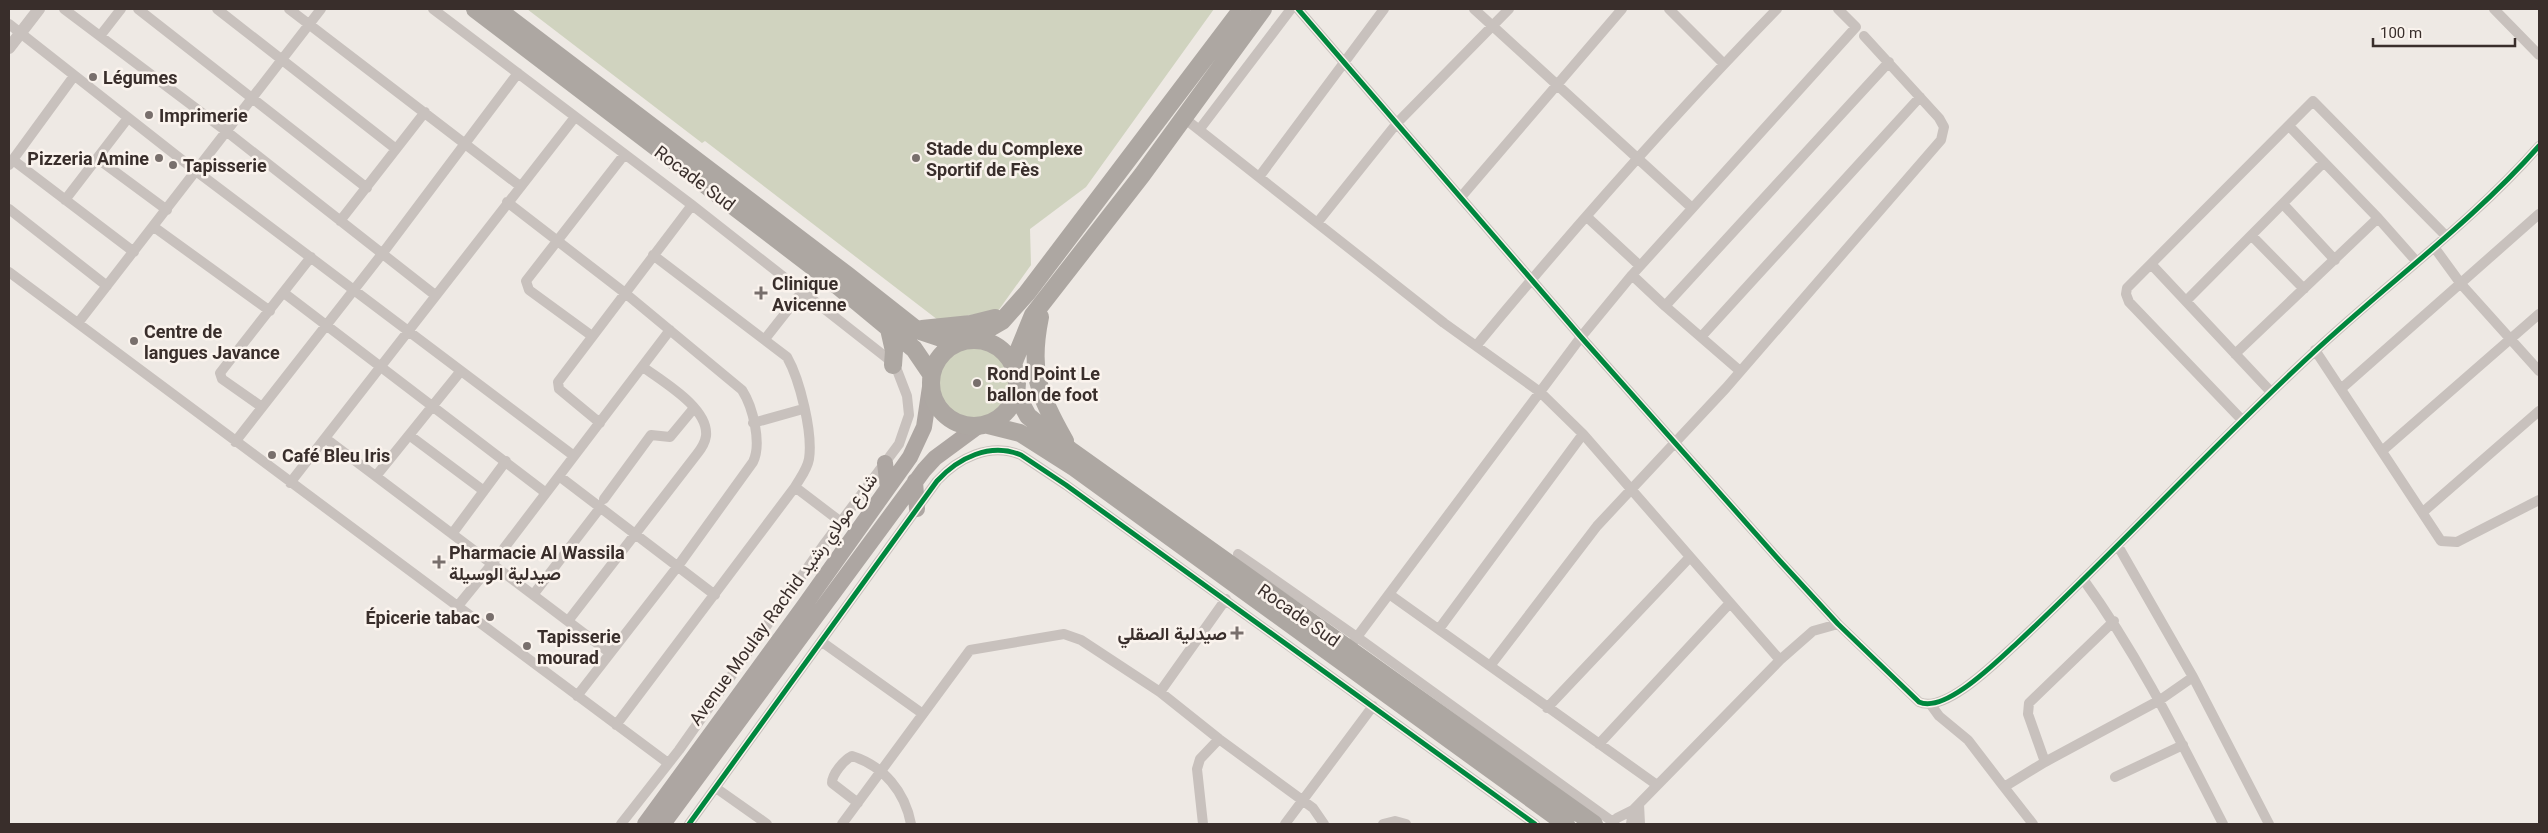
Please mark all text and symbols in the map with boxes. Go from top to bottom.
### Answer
scale bar [2373,15,2516,47]
text: 100 m [2380,24,2422,42]
place label: Légumes [103,67,177,88]
marker: Légumes [87,71,99,83]
place label: Imprimerie [159,105,248,126]
marker: Imprimerie [143,109,155,121]
place label: Stade du Complexe Sportif de Fès [926,138,1083,180]
street label: Rocade Sud [651,141,739,215]
place label: Pizzeria Amine [27,148,149,169]
marker: Pizzeria Amine [153,152,165,164]
marker: Stade du Complexe Sportif de Fès [910,152,922,164]
place label: Tapisserie [183,155,267,176]
marker: Tapisserie [167,159,179,171]
place label: Clinique Avicenne [772,273,847,315]
marker: Clinique Avicenne [754,286,768,300]
place label: Centre de langues Javance [144,321,280,363]
marker: Centre de langues Javance [128,335,140,347]
place label: Rond Point Le ballon de foot [987,363,1100,405]
marker: Rond Point Le ballon de foot [971,377,983,389]
place label: Café Bleu Iris [282,445,390,466]
marker: Café Bleu Iris [266,449,278,461]
street label: Avenue Moulay Rachid شارع مولاي رشيد [685,469,886,732]
place label: Pharmacie Al Wassila صيدلية الوسيلة [449,542,625,585]
marker: Pharmacie Al Wassila صيدلية الوسيلة [433,556,445,568]
street label: Rocade Sud [1254,579,1344,651]
place label: Épicerie tabac [365,607,480,628]
marker: Épicerie tabac [484,611,496,623]
place label: صيدلية الصقلي [1117,623,1227,649]
place label: Tapisserie mourad [537,626,621,668]
marker: صيدلية الصقلي [1231,627,1243,639]
marker: Tapisserie mourad [521,640,533,652]

